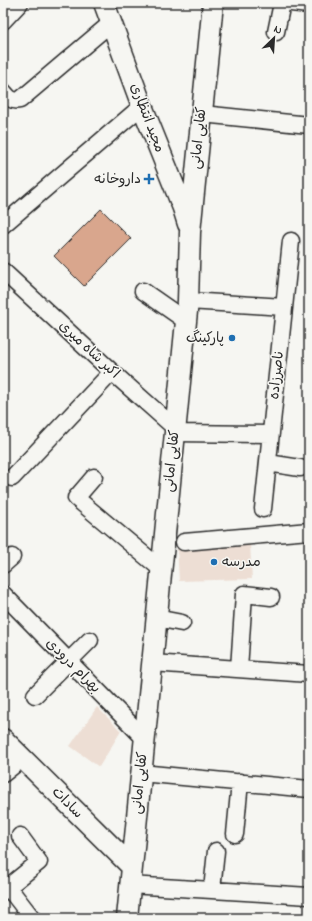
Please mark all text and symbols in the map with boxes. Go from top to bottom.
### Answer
north arrow [254,18,294,58]
text: N [271,21,285,39]
street label: مجید انتظاری [124,80,170,156]
street label: کفایی امانی [185,106,213,170]
place label: داروخانه [94,169,141,190]
marker: داروخانه [144,174,154,184]
street label: اکبر شاه میری [54,316,124,384]
place label: پارکینگ [186,328,224,349]
marker: پارکینگ [227,333,237,343]
street label: ناصرزاده [264,349,290,401]
street label: کفایی امانی [158,429,186,493]
place label: مدرسه [222,552,261,573]
marker: مدرسه [209,557,219,567]
street label: بهرام درودی [41,634,105,698]
street label: کفایی امانی [126,751,154,815]
street label: سادات [46,782,88,824]

